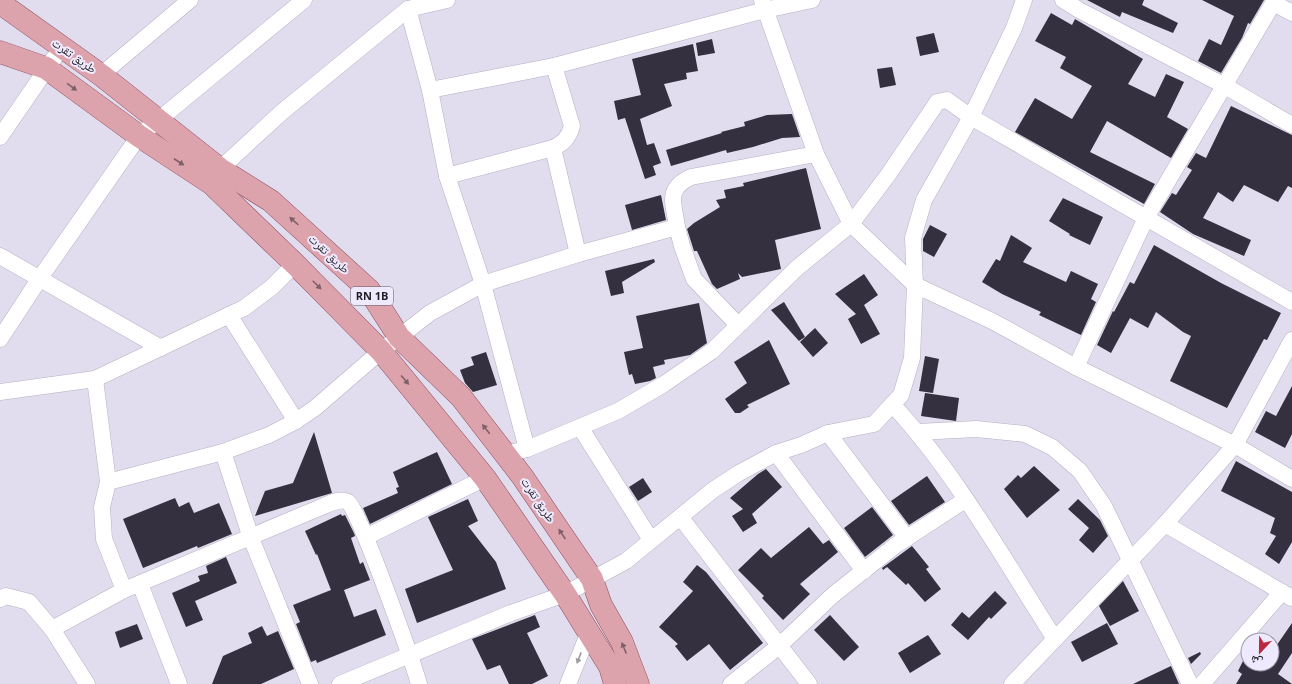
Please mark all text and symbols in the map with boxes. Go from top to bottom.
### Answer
street label: طريق تقرت [49,34,100,77]
one-way arrow [67,83,77,91]
one-way arrow [173,158,184,165]
one-way arrow [289,217,299,226]
street label: طريق تقرت [305,230,354,277]
one-way arrow [312,280,321,290]
road number: RN 1B [351,287,393,305]
one-way arrow [401,375,410,385]
one-way arrow [482,423,490,434]
street label: طريق تقرت [517,474,560,526]
one-way arrow [558,529,565,540]
north arrow [1240,632,1280,672]
one-way arrow [620,641,626,653]
text: ش [1248,652,1265,671]
one-way arrow [575,653,581,665]

